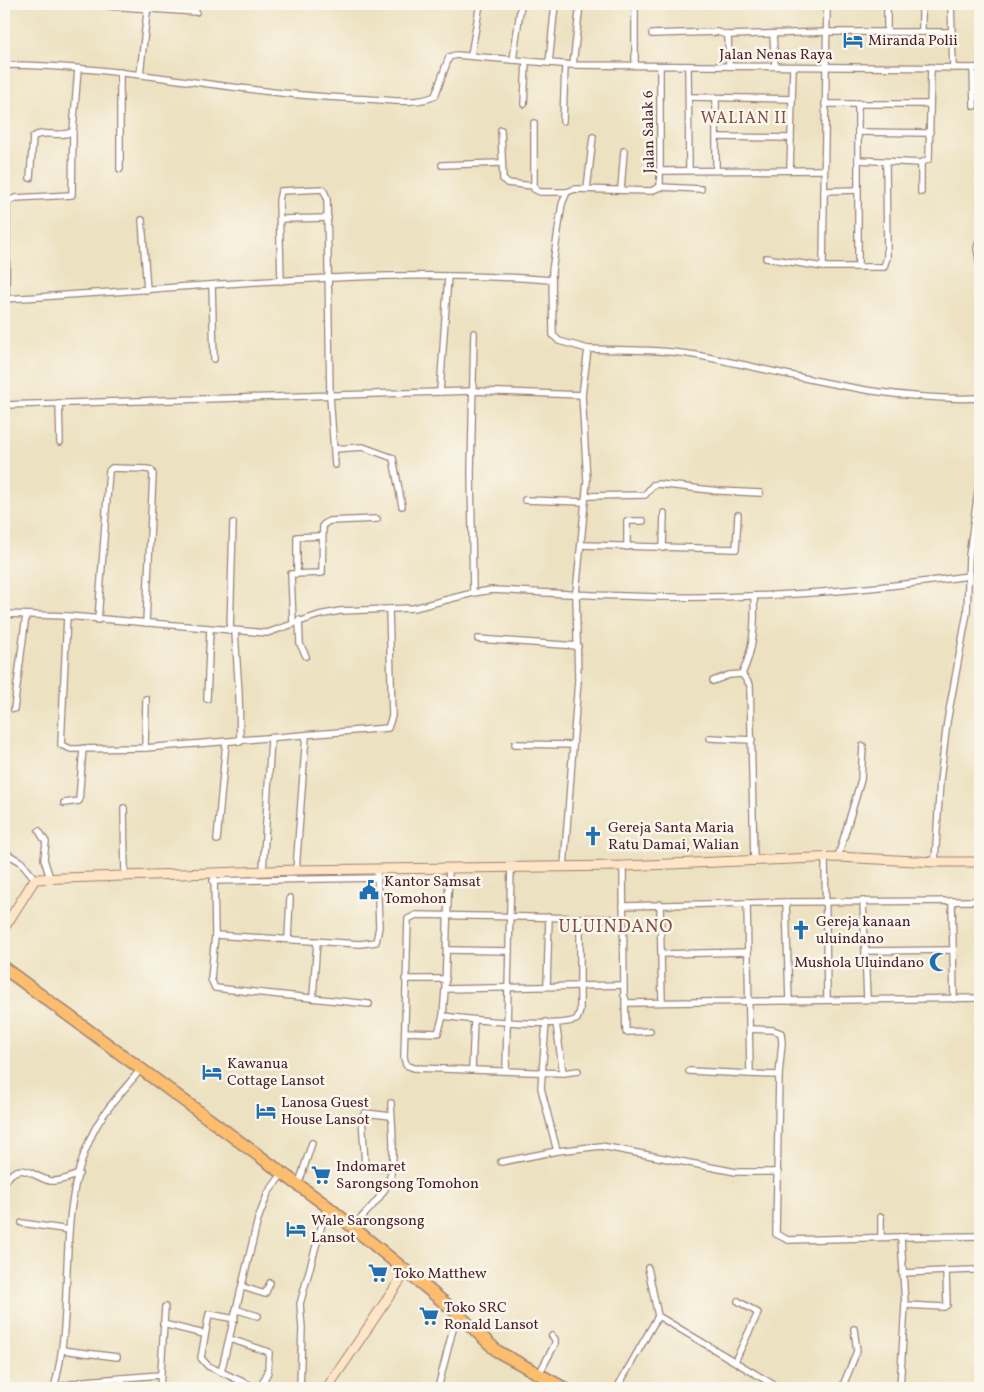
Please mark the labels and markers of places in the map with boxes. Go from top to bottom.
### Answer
hotel icon: Miranda Polii [842,29,864,51]
place label: Miranda Polii [868,31,958,52]
place label: Gereja Santa Maria Ratu Damai, Walian [608,818,739,856]
church icon: Gereja Santa Maria Ratu Damai, Walian [582,825,604,847]
place label: Kantor Samsat Tomohon [384,872,481,910]
public building icon: Kantor Samsat Tomohon [358,879,380,901]
place label: Gereja kanaan uluindano [816,912,911,950]
church icon: Gereja kanaan uluindano [790,919,812,941]
mosque icon: Mushola Uluindano [928,951,950,973]
place label: Mushola Uluindano [794,953,924,974]
place label: Kawanua Cottage Lansot [227,1054,325,1092]
hotel icon: Kawanua Cottage Lansot [201,1061,223,1083]
place label: Lanosa Guest House Lansot [281,1093,370,1131]
hotel icon: Lanosa Guest House Lansot [255,1100,277,1122]
place label: Indomaret Sarongsong Tomohon [336,1157,479,1195]
supermarket icon: Indomaret Sarongsong Tomohon [310,1164,332,1186]
place label: Wale Sarongsong Lansot [311,1211,425,1249]
hotel icon: Wale Sarongsong Lansot [285,1218,307,1240]
supermarket icon: Toko Matthew [367,1262,389,1284]
place label: Toko Matthew [393,1264,487,1285]
place label: Toko SRC Ronald Lansot [444,1298,539,1336]
supermarket icon: Toko SRC Ronald Lansot [418,1305,440,1327]

